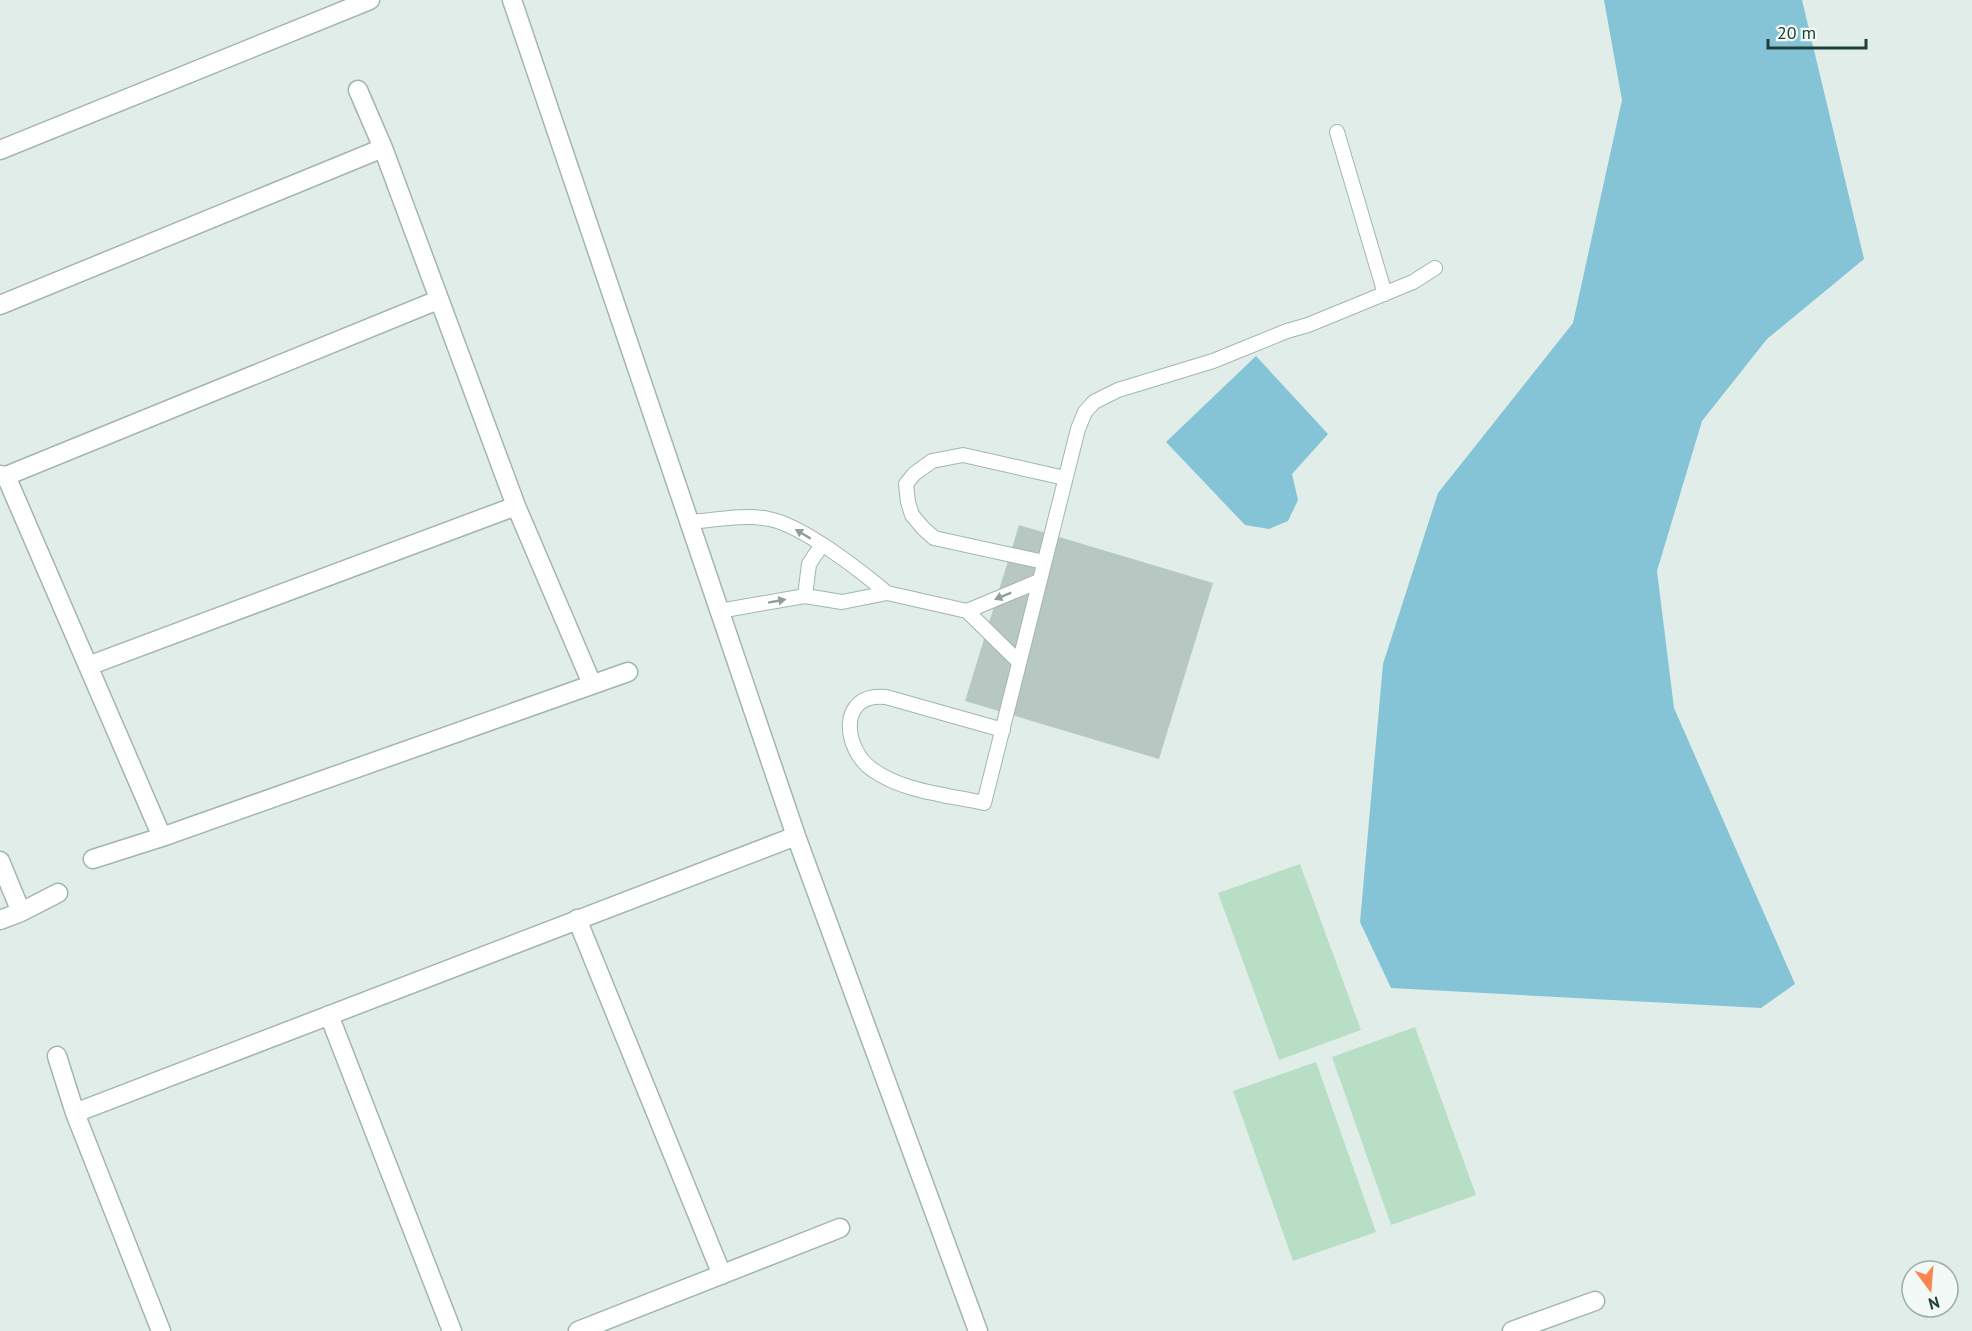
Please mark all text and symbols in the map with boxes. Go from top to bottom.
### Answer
scale bar [1768,12,1866,50]
text: 20 m [1777,21,1816,44]
one-way arrow [794,529,811,539]
one-way arrow [994,591,1012,601]
one-way arrow [768,596,787,605]
north arrow [1900,1259,1960,1319]
text: N [1926,1292,1942,1314]

